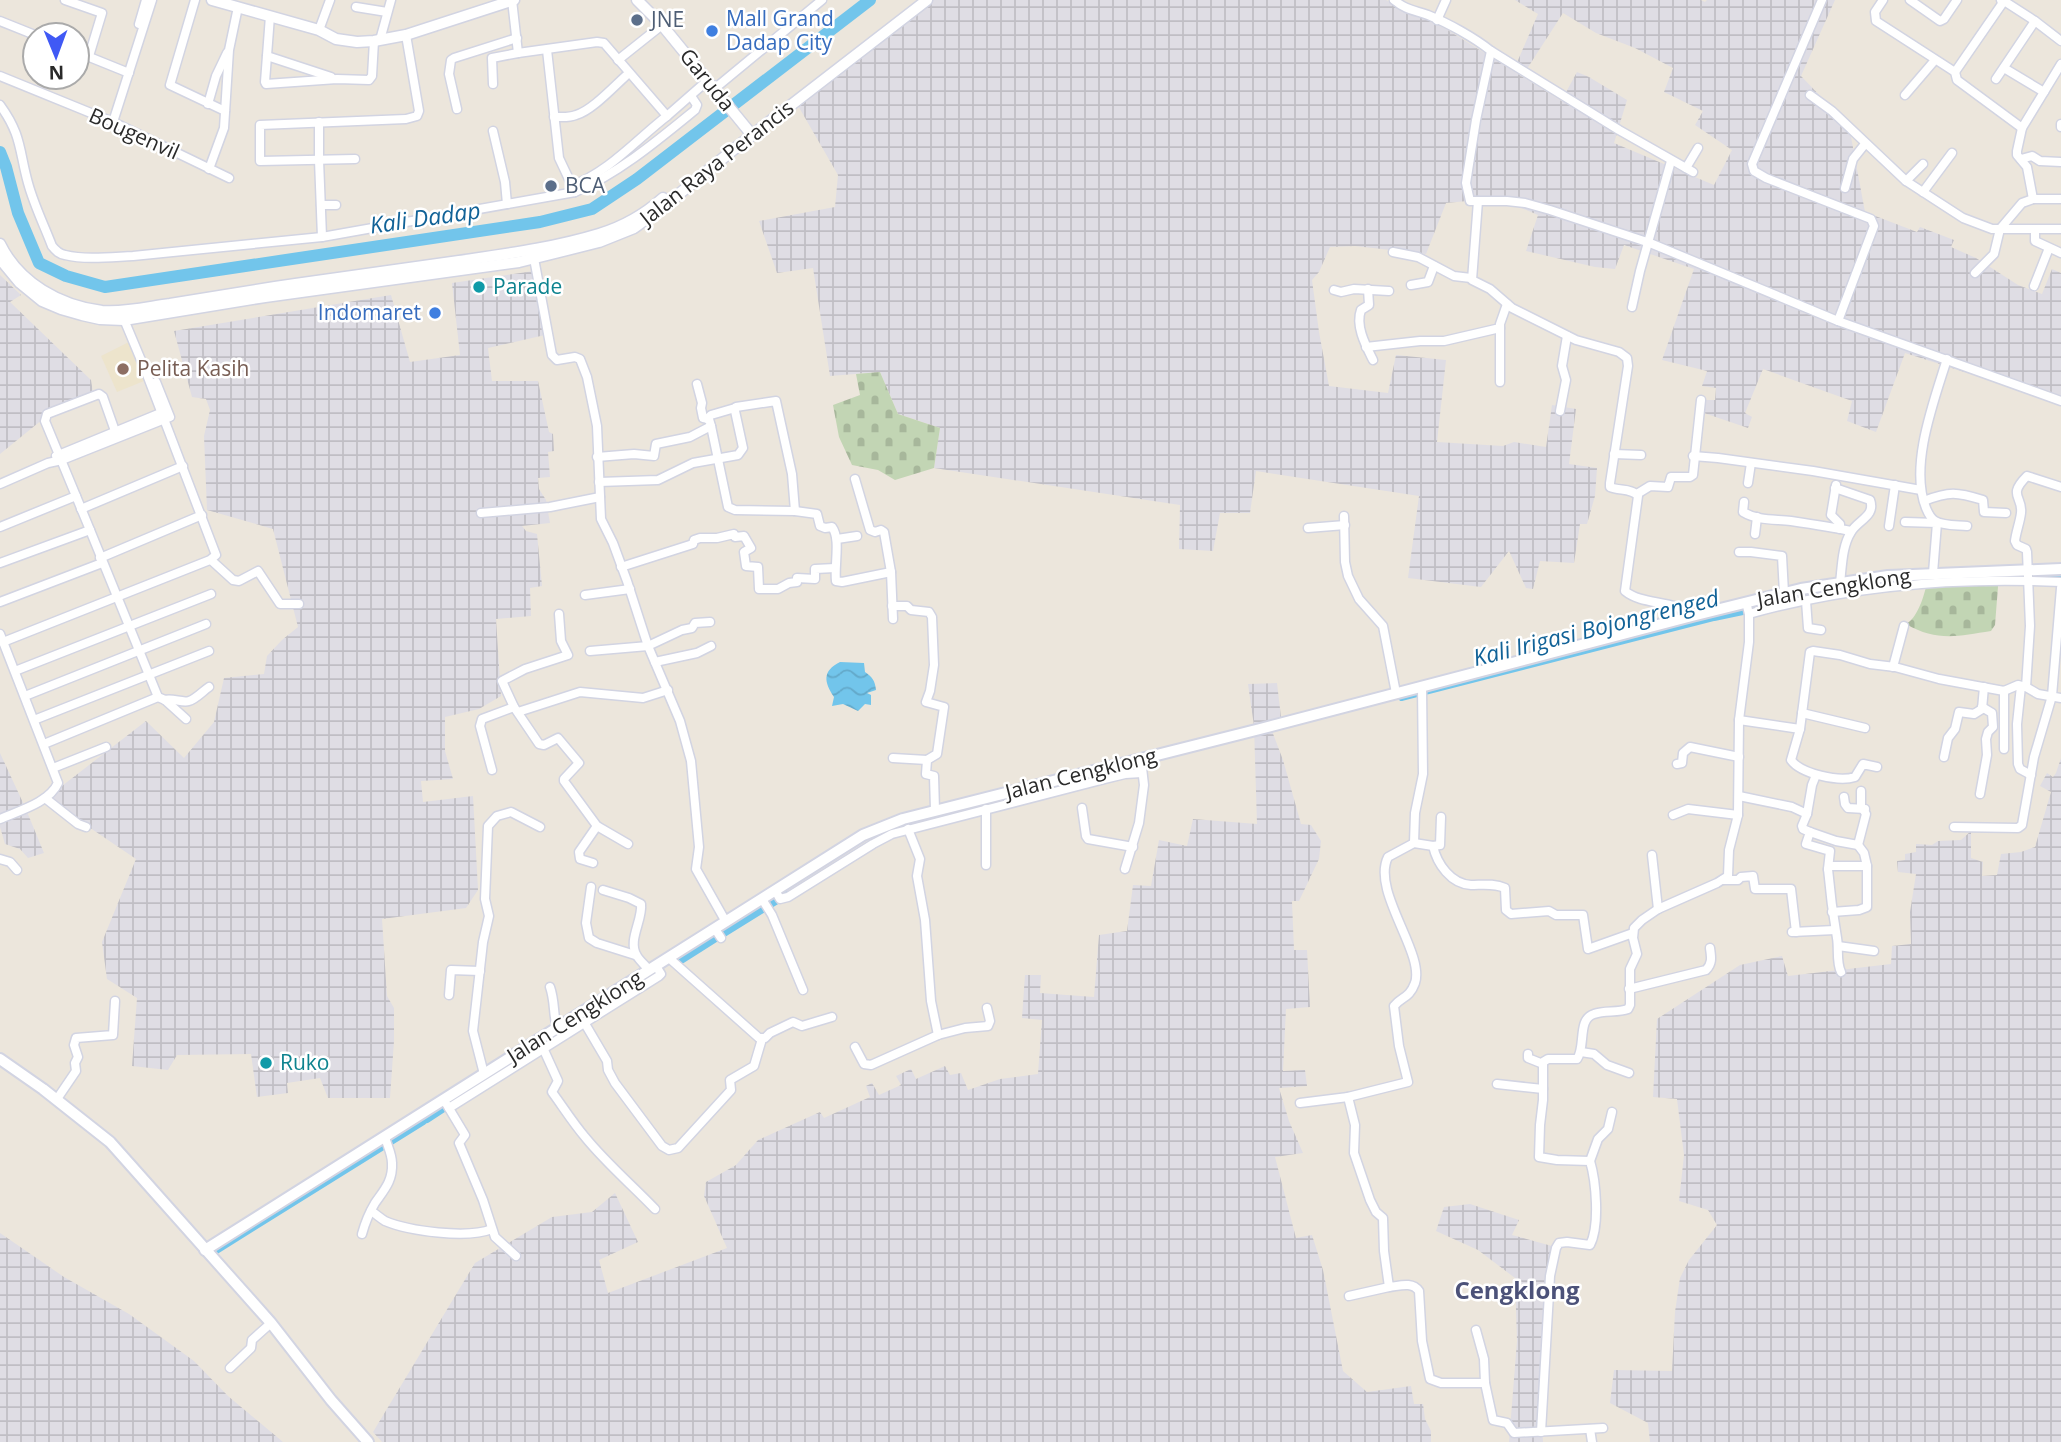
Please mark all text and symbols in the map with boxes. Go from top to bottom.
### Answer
place label: Mall Grand Dadap City [726,4,834,56]
place label: JNE [649,5,684,33]
marker: JNE [629,12,645,28]
north arrow [21,21,91,91]
marker: Mall Grand Dadap City [704,23,720,39]
street label: Garuda [674,42,742,117]
text: N [48,60,64,86]
street label: Jalan Raya Perancis [632,93,799,232]
street label: Bougenvil [85,101,184,165]
place label: BCA [565,171,606,199]
marker: BCA [543,178,559,194]
water label: Kali Dadap [367,193,482,241]
place label: Parade [493,272,562,300]
marker: Parade [471,279,487,295]
place label: Indomaret [318,298,421,326]
marker: Indomaret [427,305,443,321]
place label: Pelita Kasih [137,354,249,382]
marker: Pelita Kasih [115,361,131,377]
street label: Jalan Cengklong [1753,561,1913,613]
water label: Kali Irigasi Bojongrenged [1469,581,1723,673]
street label: Jalan Cengklong [1000,741,1159,806]
street label: Jalan Cengklong [500,963,648,1070]
place label: Ruko [280,1048,330,1076]
marker: Ruko [258,1055,274,1071]
district label: Cengklong [1454,1273,1580,1306]

